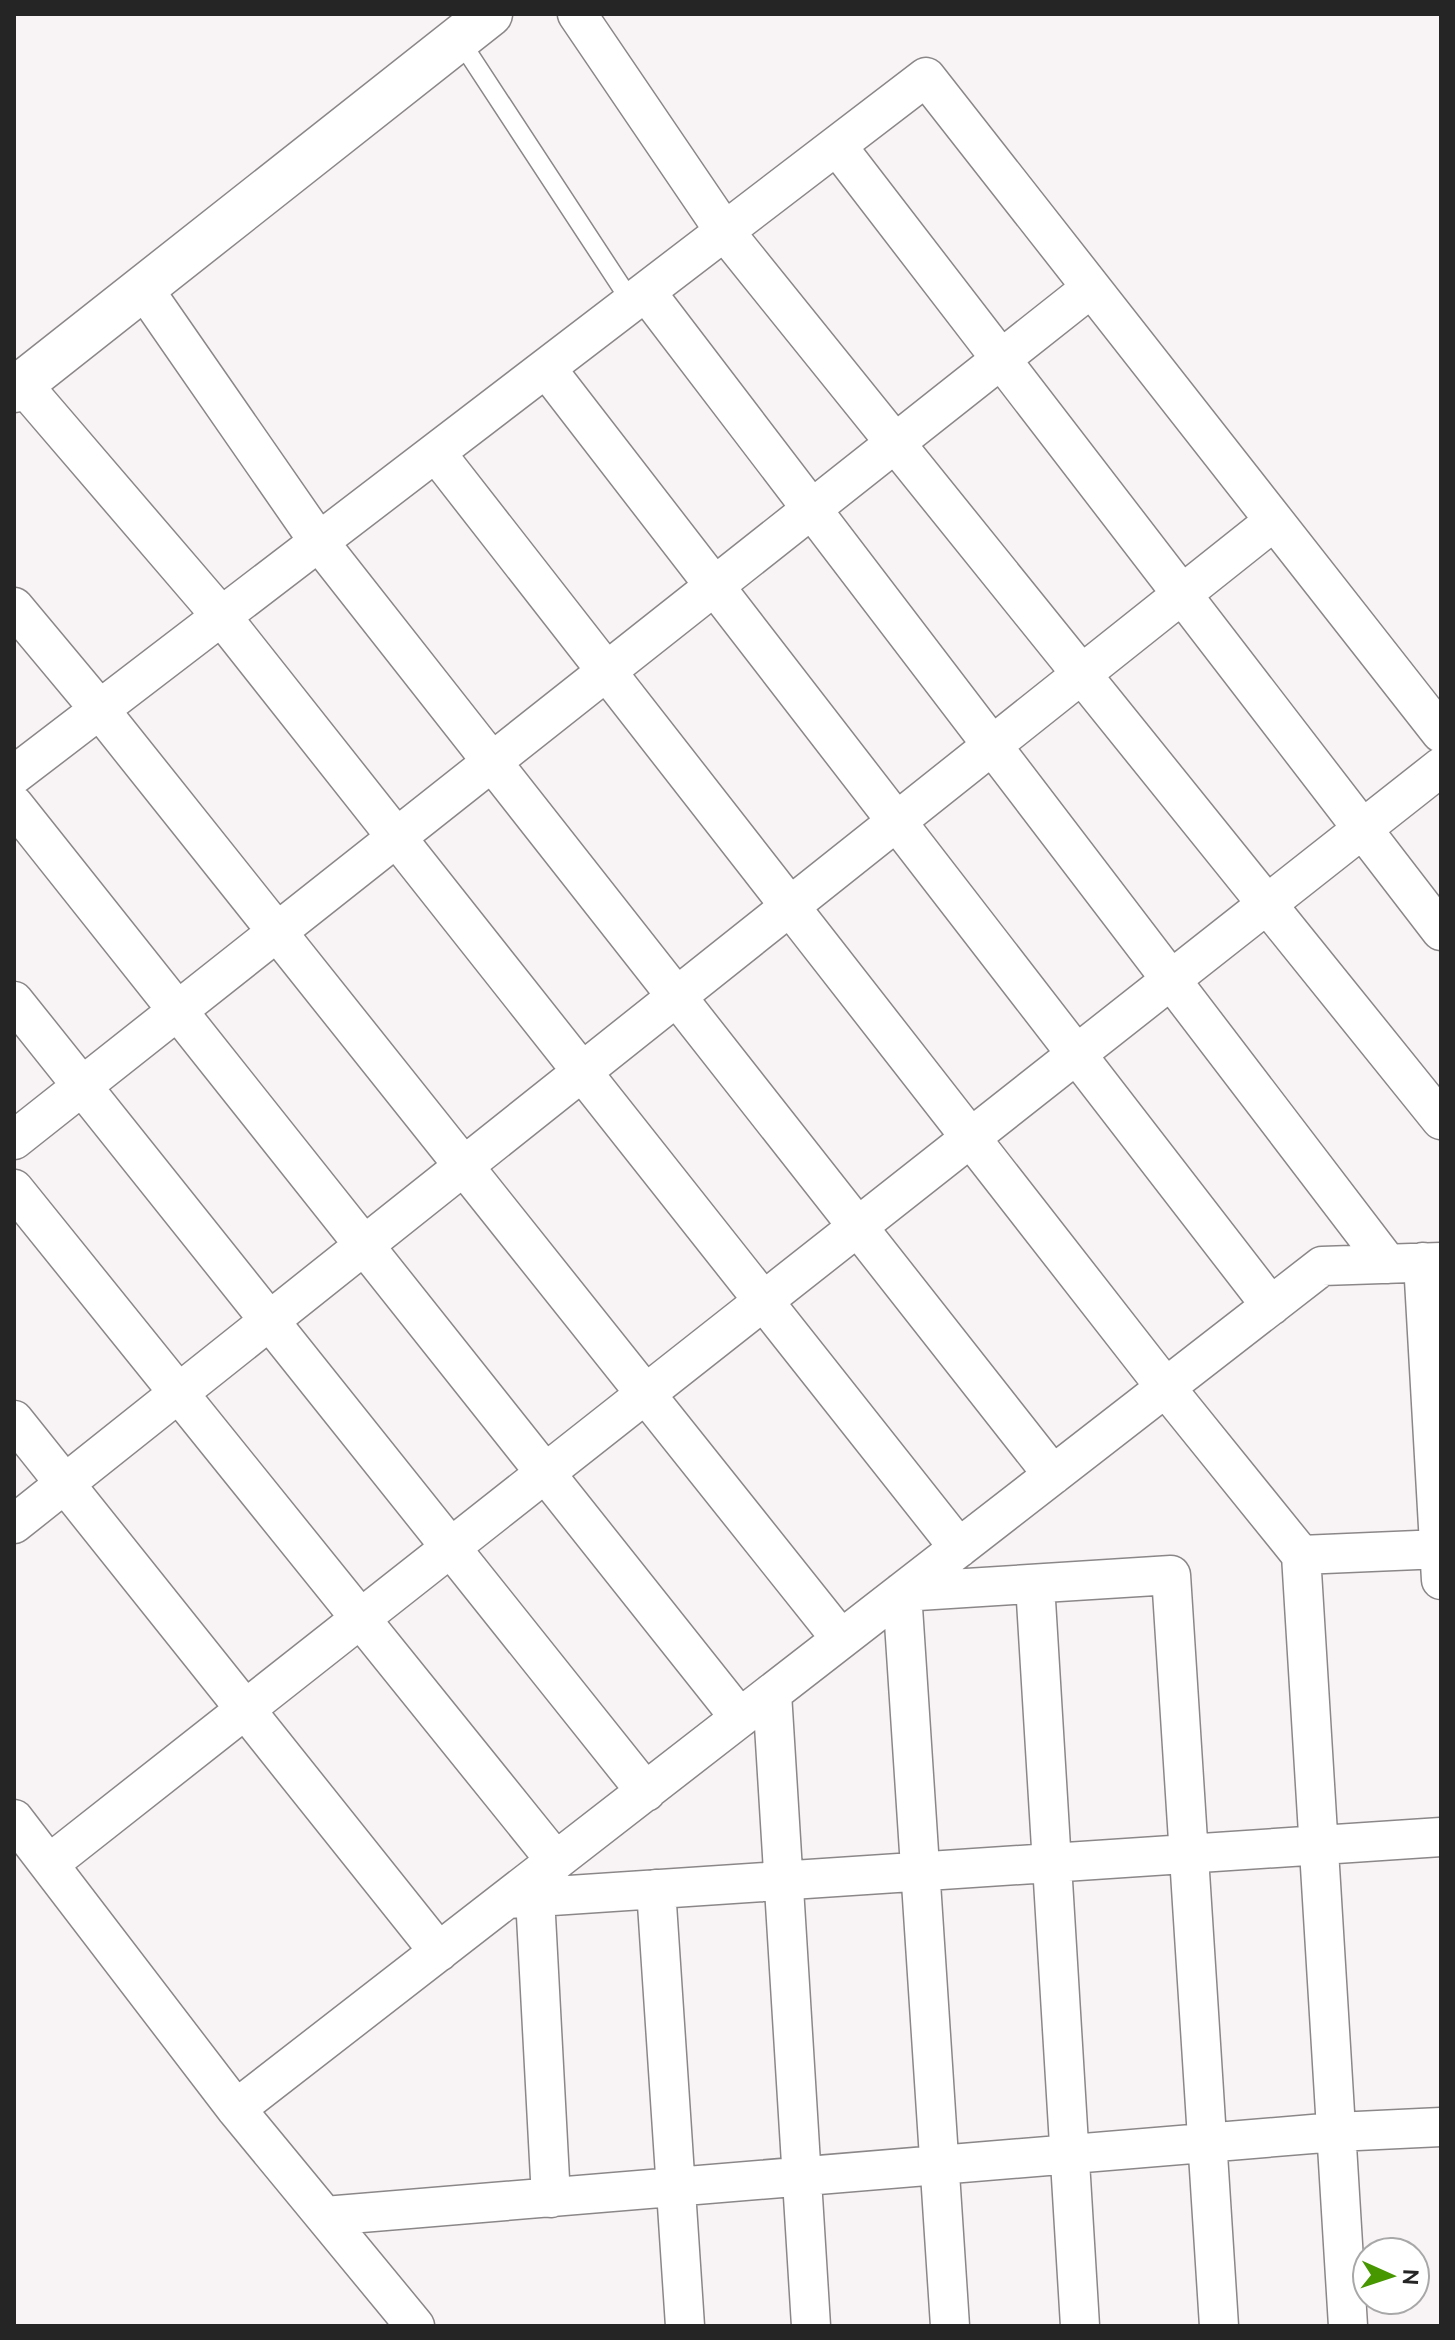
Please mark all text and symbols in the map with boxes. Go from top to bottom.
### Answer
north arrow [1351,2236,1431,2316]
text: N [1399,2268,1424,2286]

